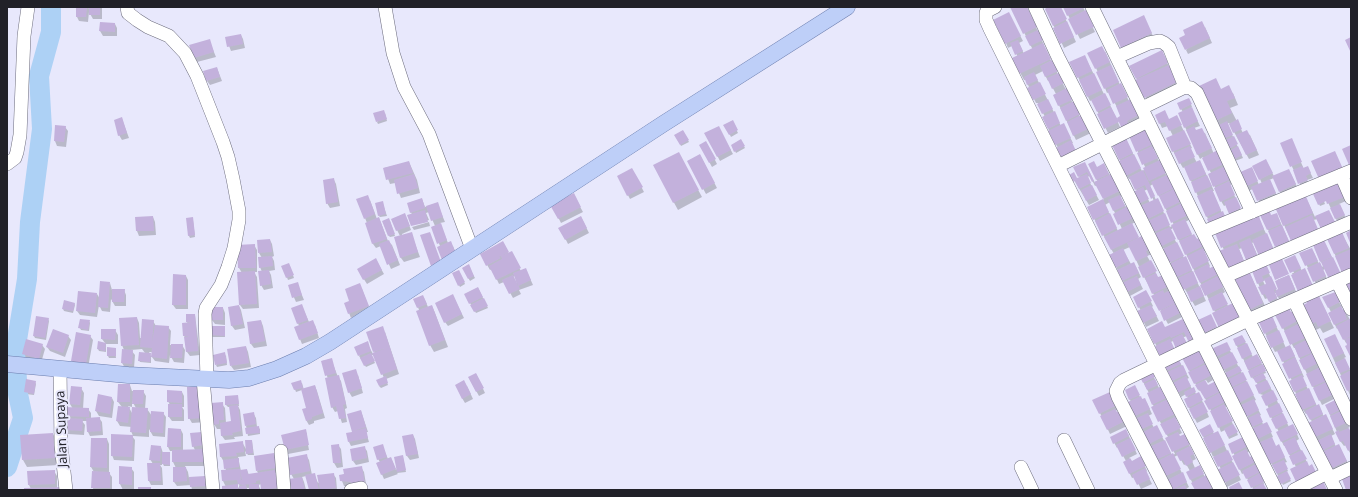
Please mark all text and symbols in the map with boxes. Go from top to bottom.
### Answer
street label: Jalan Supaya [53,390,71,468]

